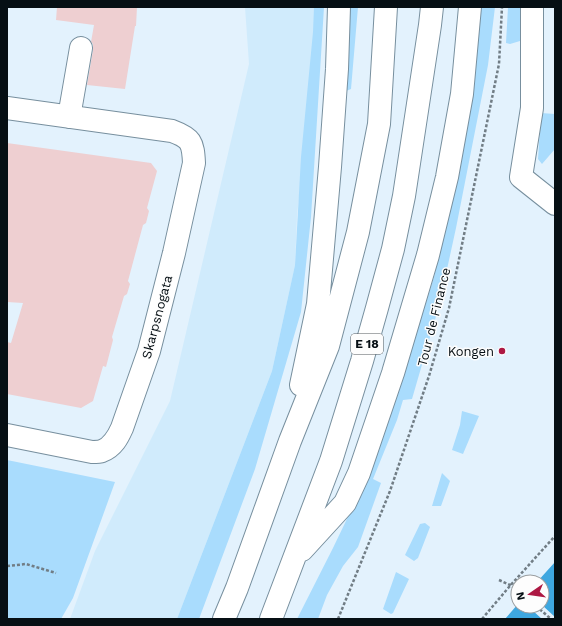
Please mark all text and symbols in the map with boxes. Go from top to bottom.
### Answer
street label: Tour de Finance [414,266,454,368]
street label: Skarpsnogata [139,273,176,360]
road number: E 18 [351,334,383,354]
place label: Kongen [448,344,494,359]
marker: Kongen [497,346,507,356]
north arrow [510,574,550,614]
text: N [513,591,528,602]

